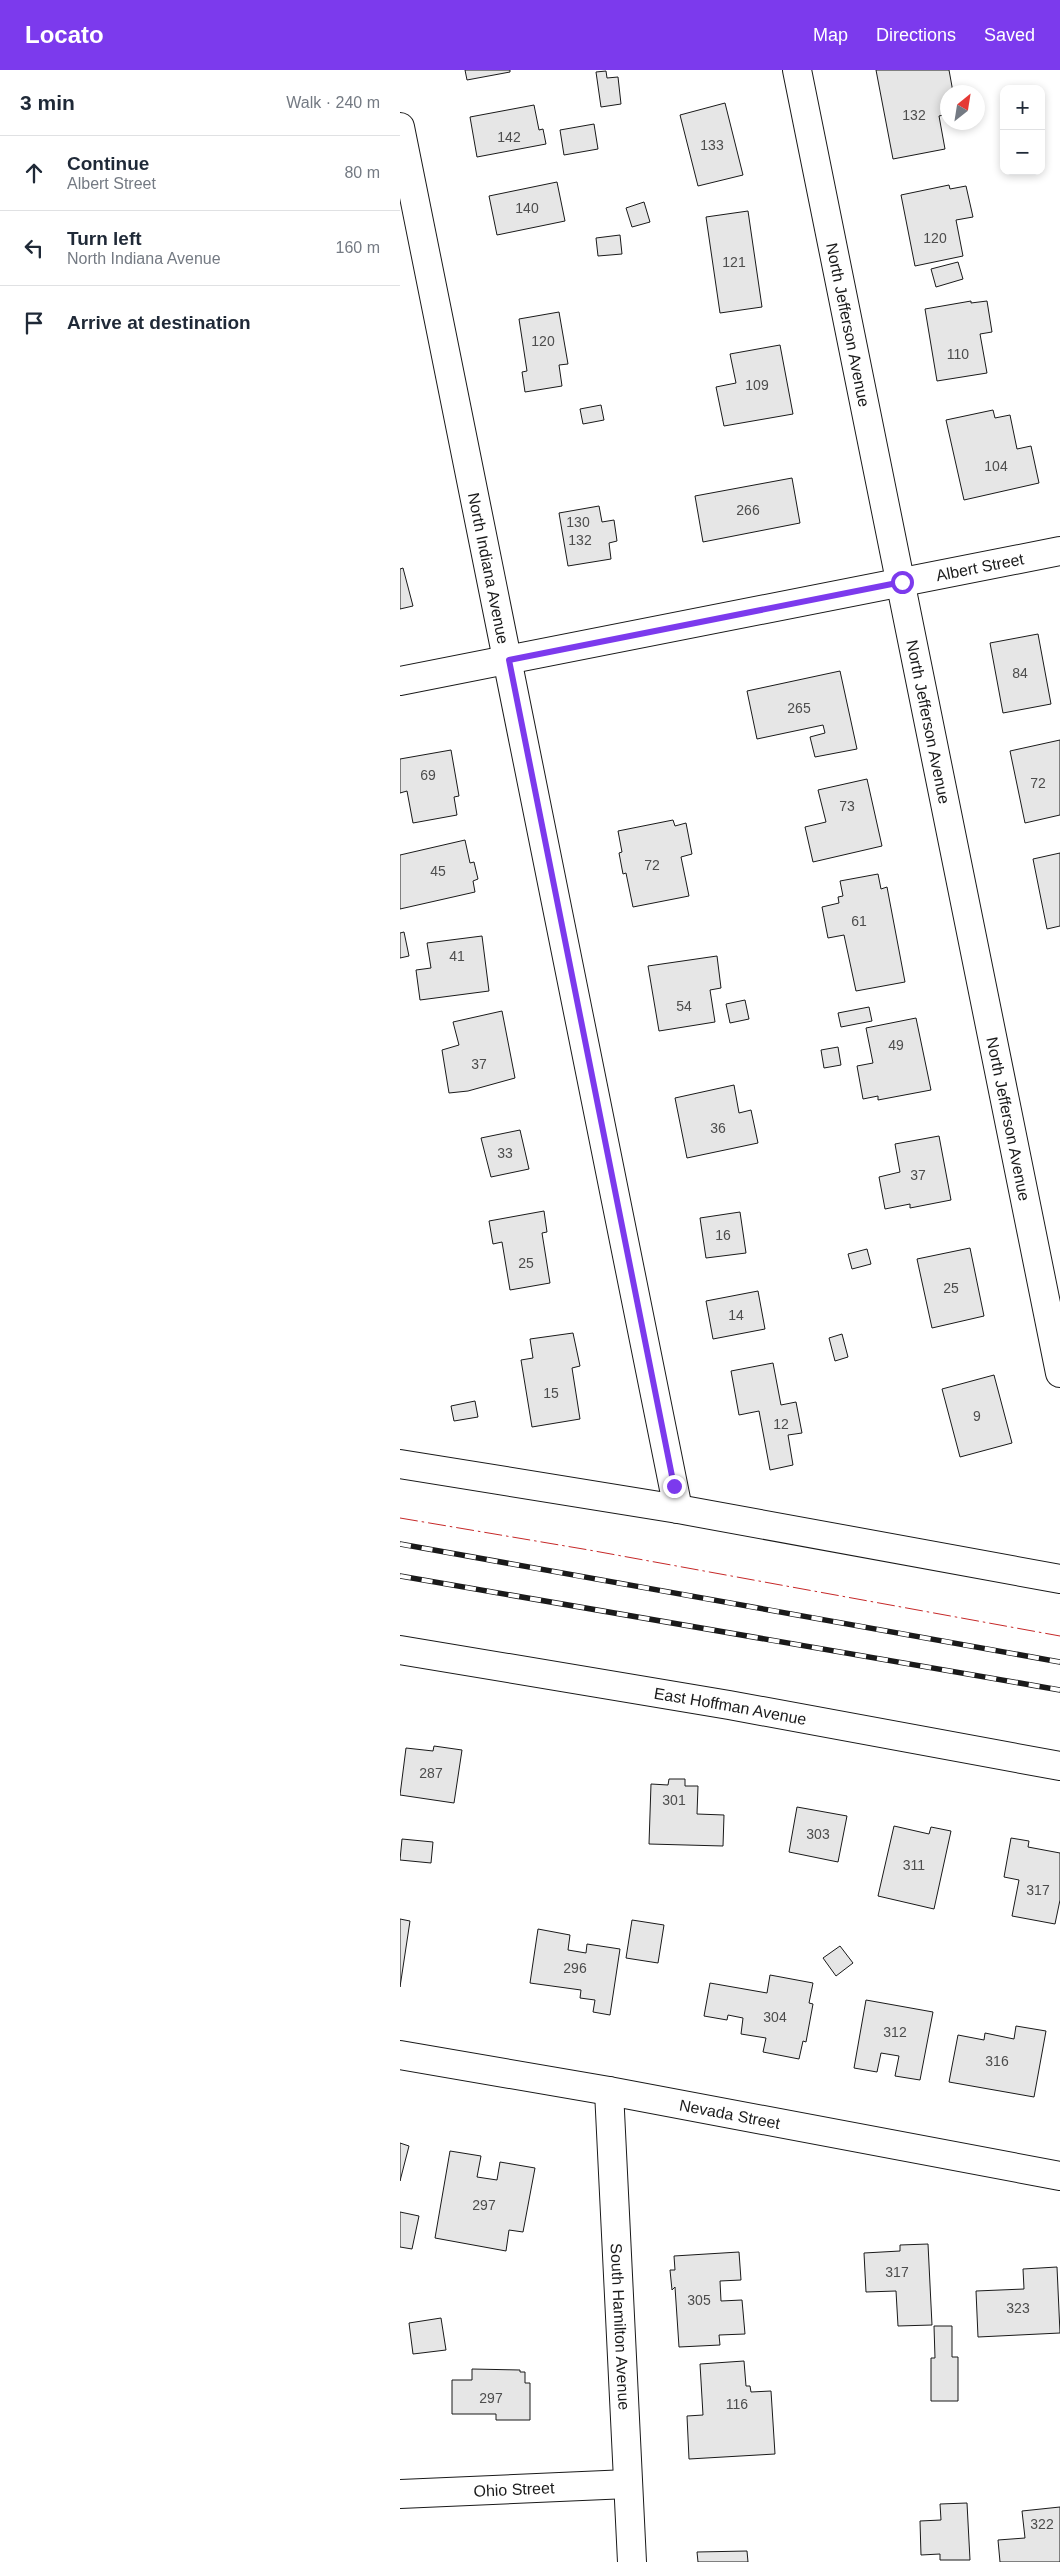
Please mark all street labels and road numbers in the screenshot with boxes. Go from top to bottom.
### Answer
street label: North Jefferson Avenue [823,242,873,408]
street label: North Indiana Avenue [465,491,512,645]
street label: Albert Street [935,550,1026,584]
street label: North Jefferson Avenue [903,639,953,805]
street label: North Jefferson Avenue [983,1036,1033,1202]
street label: East Hoffman Avenue [653,1685,808,1728]
street label: Nevada Street [678,2096,782,2132]
street label: South Hamilton Avenue [607,2243,633,2411]
street label: Ohio Street [473,2479,555,2500]

